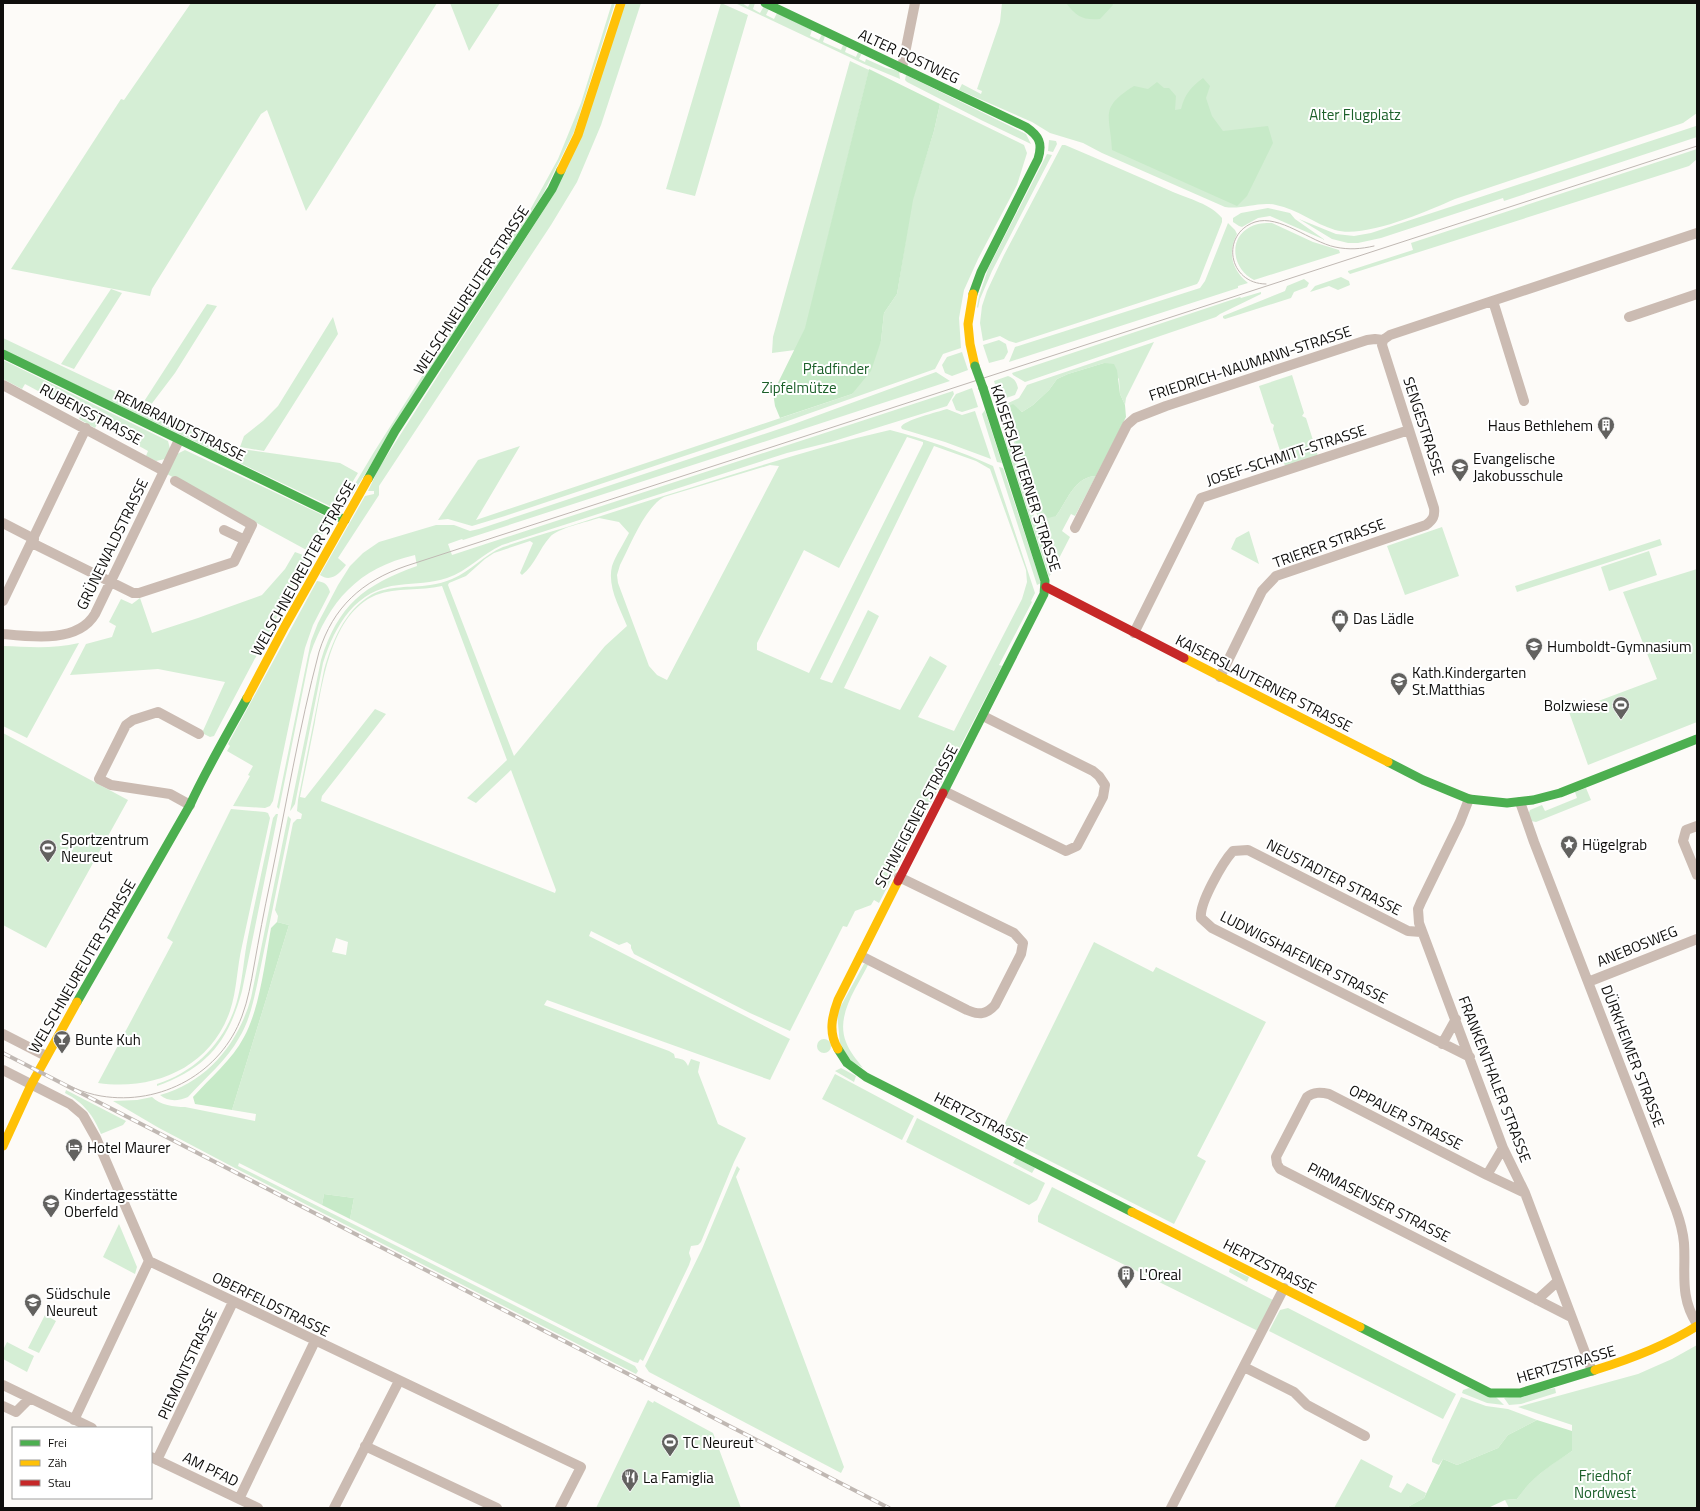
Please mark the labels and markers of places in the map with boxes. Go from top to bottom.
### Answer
place label: Haus Bethlehem [1488,414,1593,437]
building icon: Haus Bethlehem [1596,415,1616,440]
place label: Evangelische Jakobusschule [1473,447,1563,487]
school or university icon: Evangelische Jakobusschule [1450,457,1470,482]
place label: Das Lädle [1353,607,1414,630]
shop icon: Das Lädle [1330,608,1350,633]
place label: Humboldt-Gymnasium [1547,635,1692,658]
school or university icon: Humboldt-Gymnasium [1524,636,1544,661]
place label: Kath.Kindergarten St.Matthias [1412,661,1526,701]
school or university icon: Kath.Kindergarten St.Matthias [1389,671,1409,696]
place label: Bolzwiese [1544,694,1608,717]
sports icon: Bolzwiese [1611,695,1631,720]
place label: Sportzentrum Neureut [61,828,149,868]
place label: Hügelgrab [1582,833,1647,856]
place icon: Hügelgrab [1559,834,1579,859]
sports icon: Sportzentrum Neureut [38,838,58,863]
place label: Bunte Kuh [75,1028,141,1051]
bar icon: Bunte Kuh [52,1029,72,1054]
place label: Hotel Maurer [87,1136,170,1159]
hotel icon: Hotel Maurer [64,1137,84,1162]
place label: Kindertagesstätte Oberfeld [64,1183,177,1223]
school or university icon: Kindertagesstätte Oberfeld [41,1193,61,1218]
place label: L'Oreal [1139,1263,1181,1286]
building icon: L'Oreal [1116,1264,1136,1289]
place label: Südschule Neureut [46,1282,111,1322]
school or university icon: Südschule Neureut [23,1292,43,1317]
place label: TC Neureut [683,1431,754,1454]
sports icon: TC Neureut [660,1432,680,1457]
place label: La Famiglia [643,1466,714,1489]
restaurant icon: La Famiglia [620,1467,640,1492]

